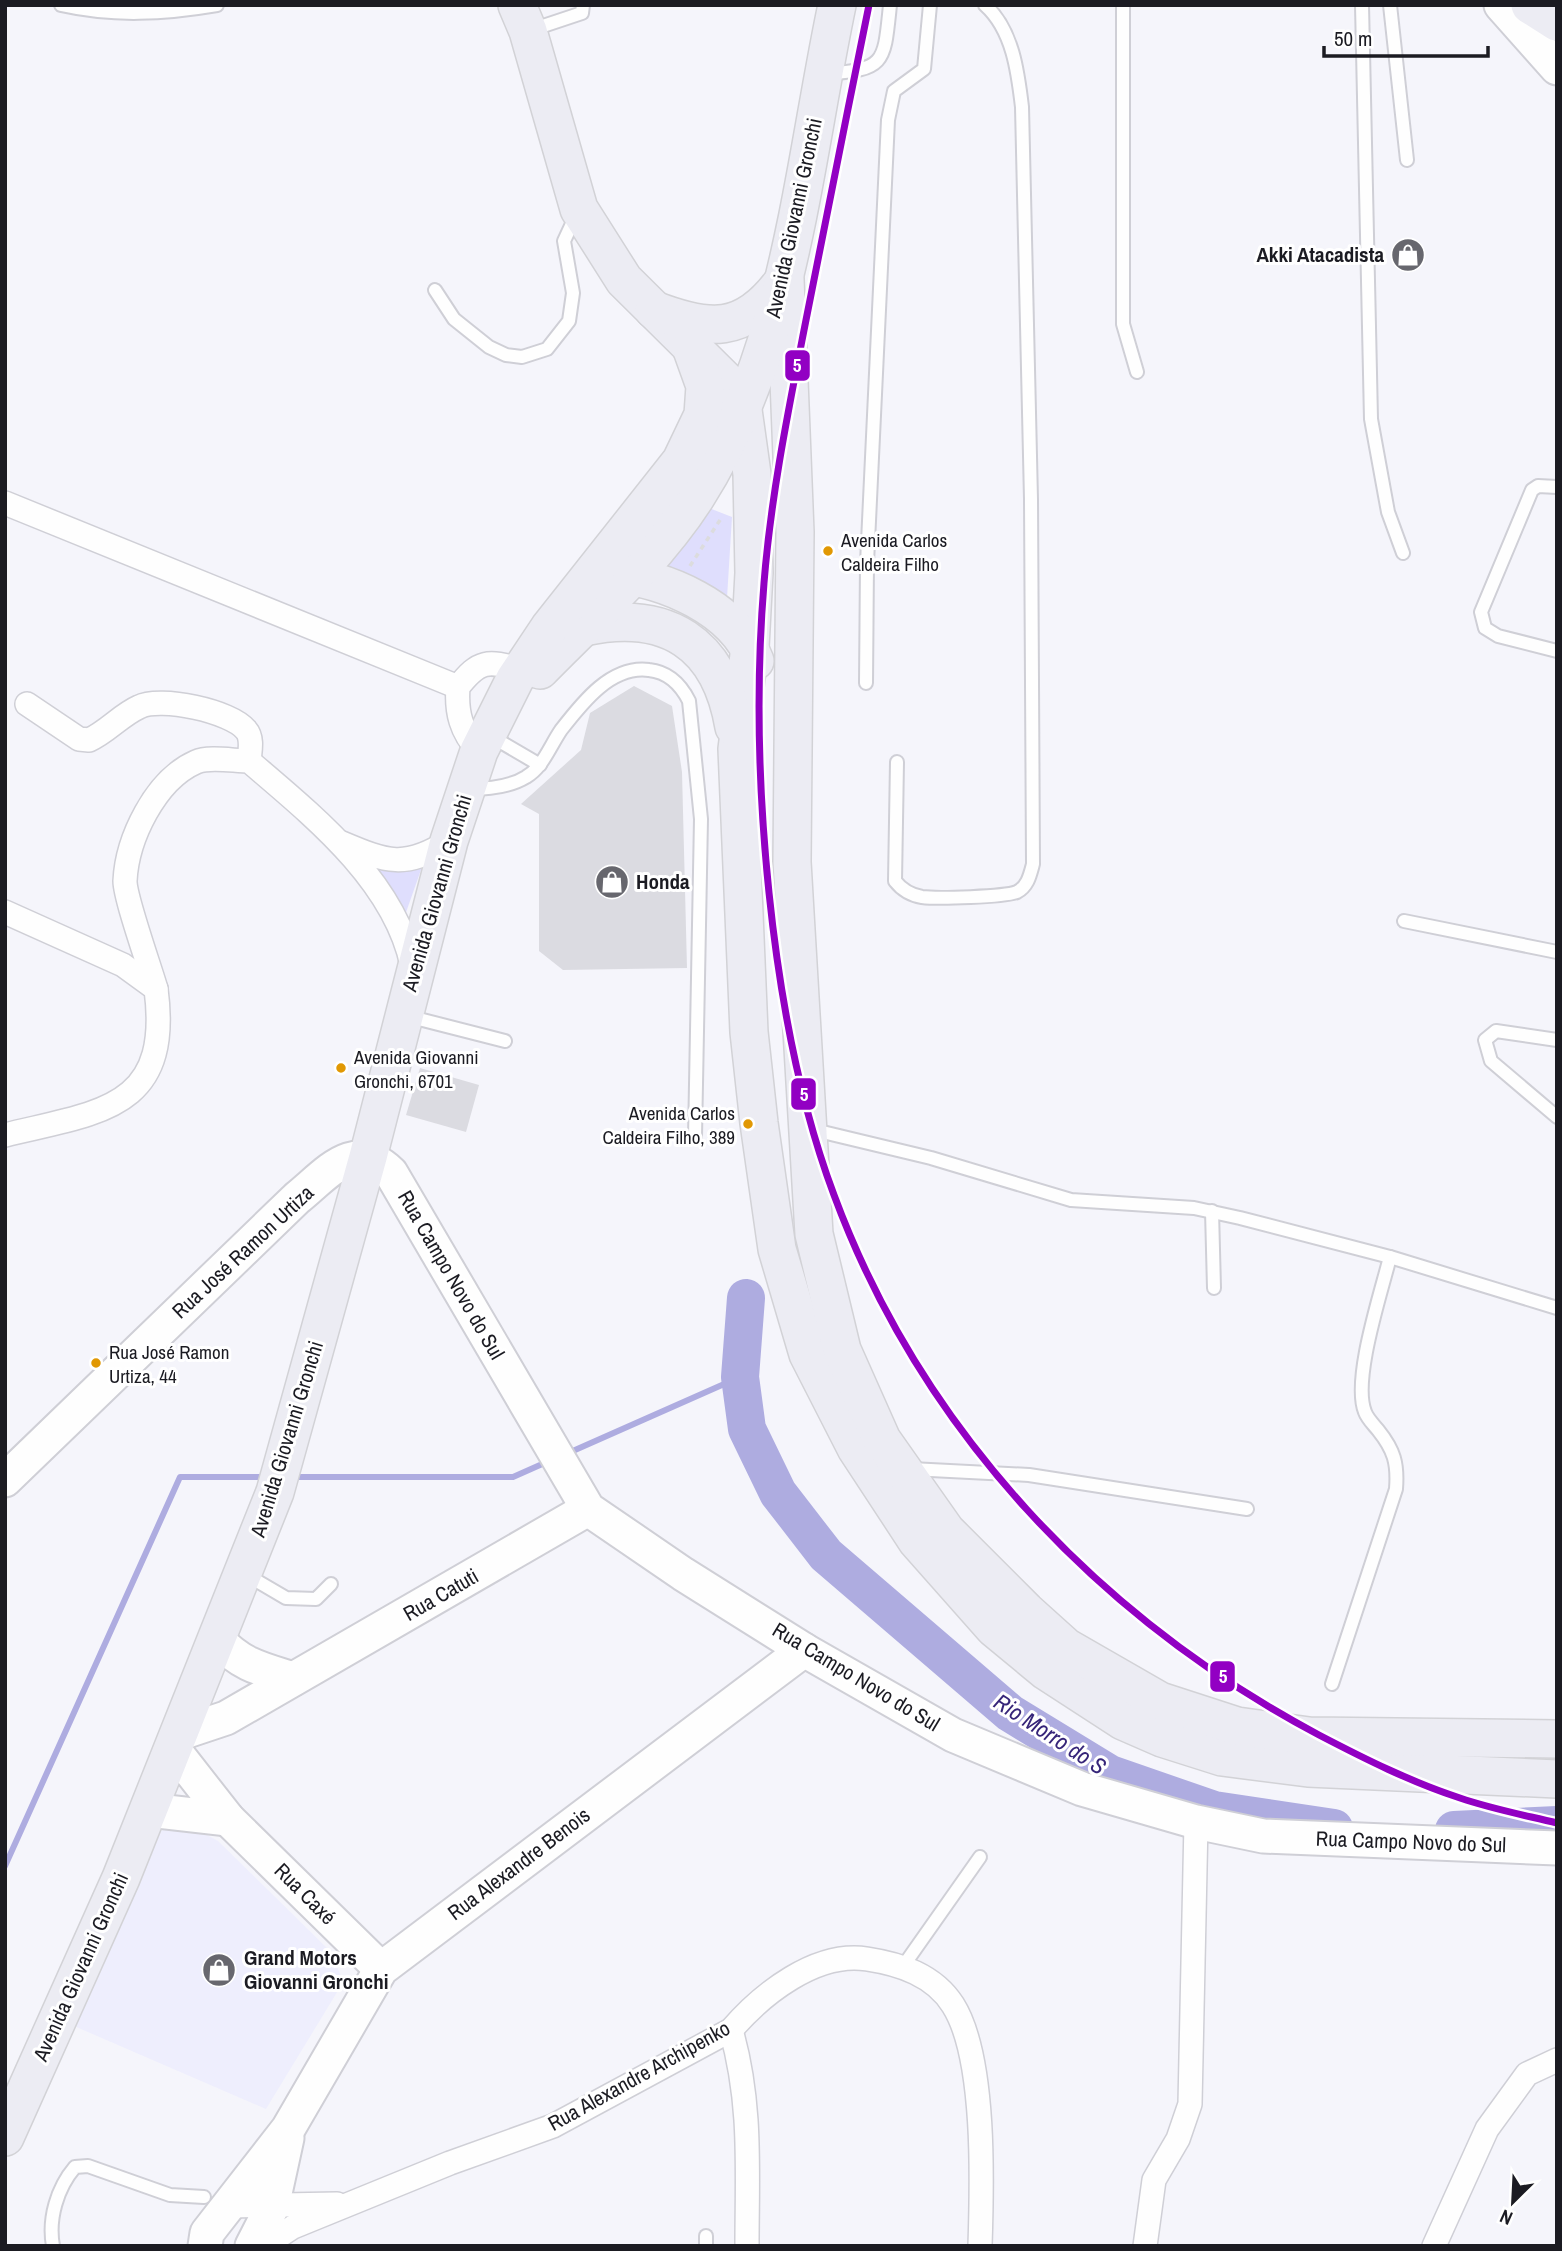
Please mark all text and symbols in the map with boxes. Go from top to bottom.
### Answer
scale bar [1324,14,1488,58]
text: 50 m [1334,24,1372,53]
street label: Avenida Giovanni Gronchi [758,115,829,321]
shop icon: Akki Atacadista [1389,236,1427,274]
place label: Akki Atacadista [1256,240,1384,269]
line badge: 5 [784,349,811,382]
text: 5 [793,352,802,378]
place label: Avenida Carlos Caldeira Filho [840,527,947,577]
marker: Avenida Carlos Caldeira Filho [821,544,835,558]
street label: Avenida Giovanni Gronchi [394,791,479,996]
shop icon: Honda [593,863,631,901]
place label: Honda [636,867,690,896]
place label: Avenida Giovanni Gronchi, 6701 [353,1044,478,1094]
marker: Avenida Giovanni Gronchi, 6701 [334,1061,348,1075]
line badge: 5 [790,1077,817,1111]
text: 5 [800,1081,809,1107]
place label: Avenida Carlos Caldeira Filho, 389 [602,1100,735,1150]
marker: Avenida Carlos Caldeira Filho, 389 [741,1117,755,1131]
street label: Rua José Ramon Urtiza [166,1178,320,1325]
street label: Rua Campo Novo do Sul [391,1185,512,1364]
street label: Avenida Giovanni Gronchi [243,1337,330,1541]
place label: Rua José Ramon Urtiza, 44 [109,1339,229,1389]
marker: Rua José Ramon Urtiza, 44 [89,1356,103,1370]
street label: Rua Catuti [398,1561,484,1628]
street label: Rua Campo Novo do Sul [767,1615,945,1738]
line badge: 5 [1209,1660,1236,1693]
text: 5 [1219,1663,1228,1689]
water label: Rio Morro do S [988,1686,1113,1782]
street label: Rua Alexandre Benois [442,1800,596,1927]
street label: Rua Campo Novo do Sul [1315,1824,1507,1859]
street label: Rua Caxé [268,1856,343,1931]
street label: Avenida Giovanni Gronchi [25,1868,135,2067]
place label: Grand Motors Giovanni Gronchi [244,1943,389,1996]
shop icon: Grand Motors Giovanni Gronchi [200,1951,238,1989]
street label: Rua Alexandre Archipenko [543,2013,735,2138]
north arrow [1478,2167,1548,2237]
text: N [1496,2203,1517,2232]

